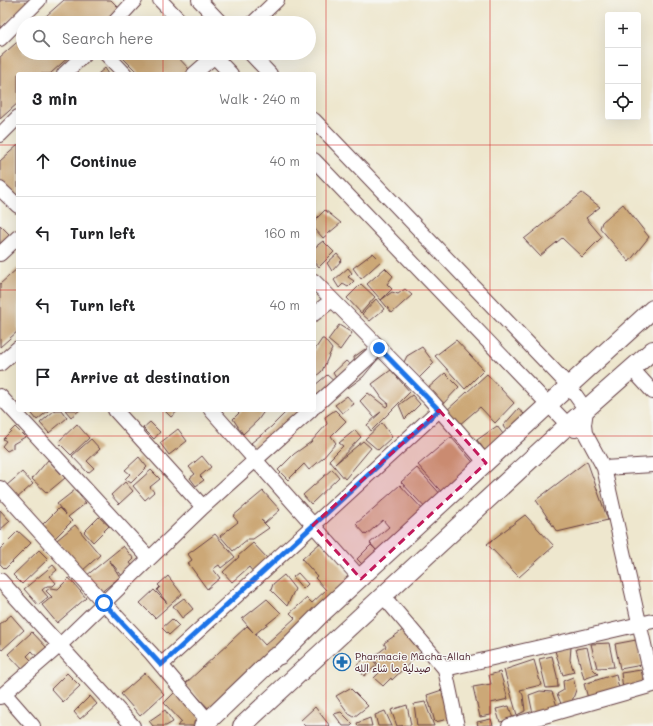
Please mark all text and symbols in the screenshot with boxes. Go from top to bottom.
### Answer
map controls [605,12,641,120]
button: + [605,12,641,48]
search box [16,16,316,60]
icon: search [30,27,52,49]
text: Search here [62,28,153,48]
button: − [605,48,641,84]
button: locate [605,84,641,120]
text: 3 min [32,87,77,109]
text: Walk · 240 m [219,90,300,107]
icon: ahead [32,150,54,172]
text: Continue [70,151,137,171]
text: 40 m [270,152,300,169]
icon: left [32,222,54,244]
text: Turn left [70,223,135,243]
text: 160 m [264,224,300,241]
icon: left [32,294,54,316]
text: Turn left [70,295,135,315]
text: 40 m [270,296,300,313]
route end [370,339,388,357]
icon: arrive [32,366,54,388]
text: Arrive at destination [70,367,230,387]
route start [95,594,113,612]
place label: Pharmacie Macha-Allah صيدلية ما شاء الله [355,649,471,675]
pharmacy icon: Pharmacie Macha-Allah صيدلية ما شاء الله [332,652,352,672]

